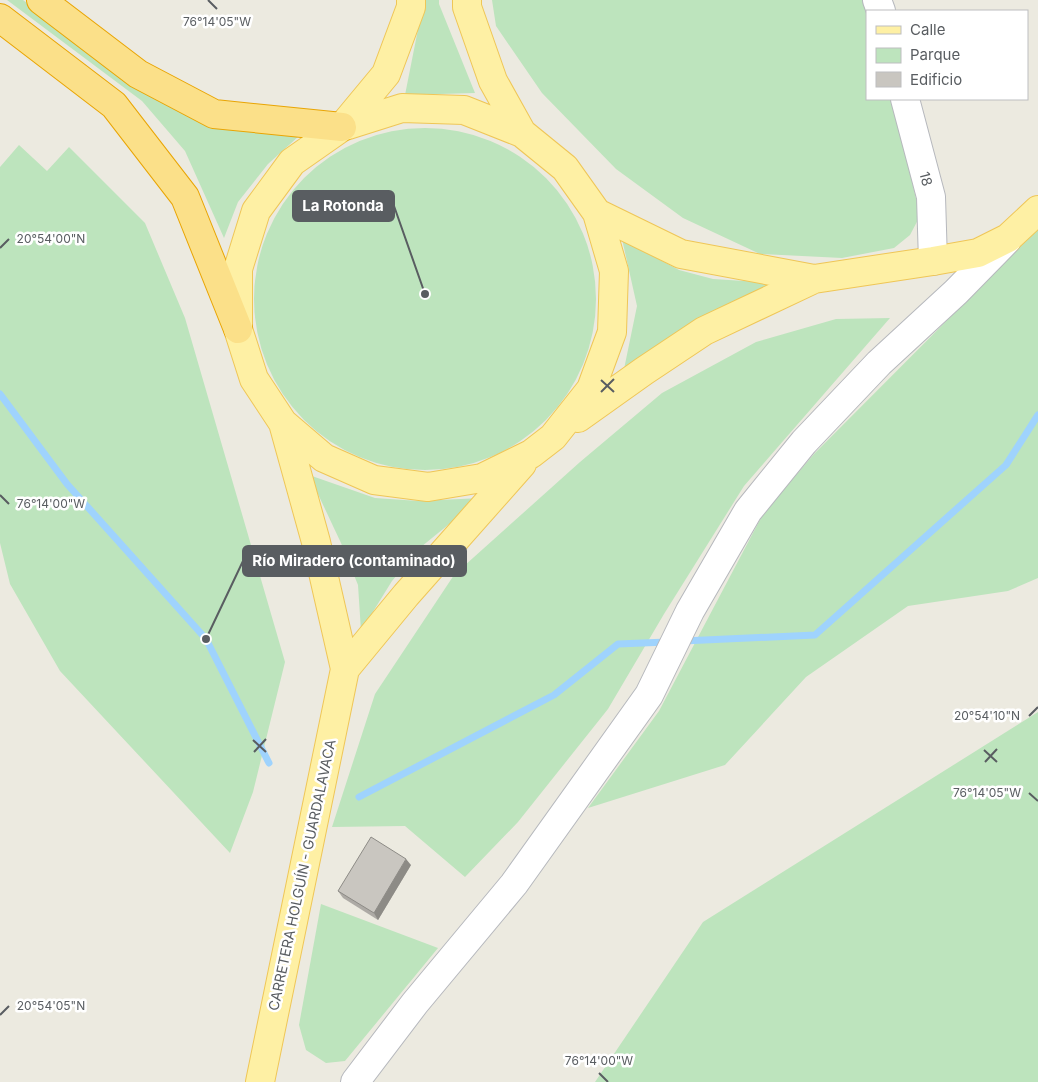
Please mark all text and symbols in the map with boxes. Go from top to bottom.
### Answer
legend [866,10,1028,100]
text: 76°14'05"W [183,14,251,29]
text: Calle [910,20,945,39]
text: Parque [910,45,960,64]
text: Edificio [910,70,962,89]
street label: 18 [916,170,937,188]
callout: La Rotonda [293,191,394,221]
text: La Rotonda [302,196,384,215]
text: 20°54'00"N [17,231,85,246]
text: 76°14'00"W [17,496,85,511]
callout: Río Miradero (contaminado) [243,546,466,576]
text: Río Miradero (contaminado) [252,551,456,570]
text: 20°54'10"N [954,708,1020,723]
street label: CARRETERA HOLGUÍN - GUARDALAVACA [264,737,339,1012]
text: 76°14'05"W [953,785,1021,800]
text: 20°54'05"N [17,998,85,1013]
text: 76°14'00"W [565,1053,633,1068]

